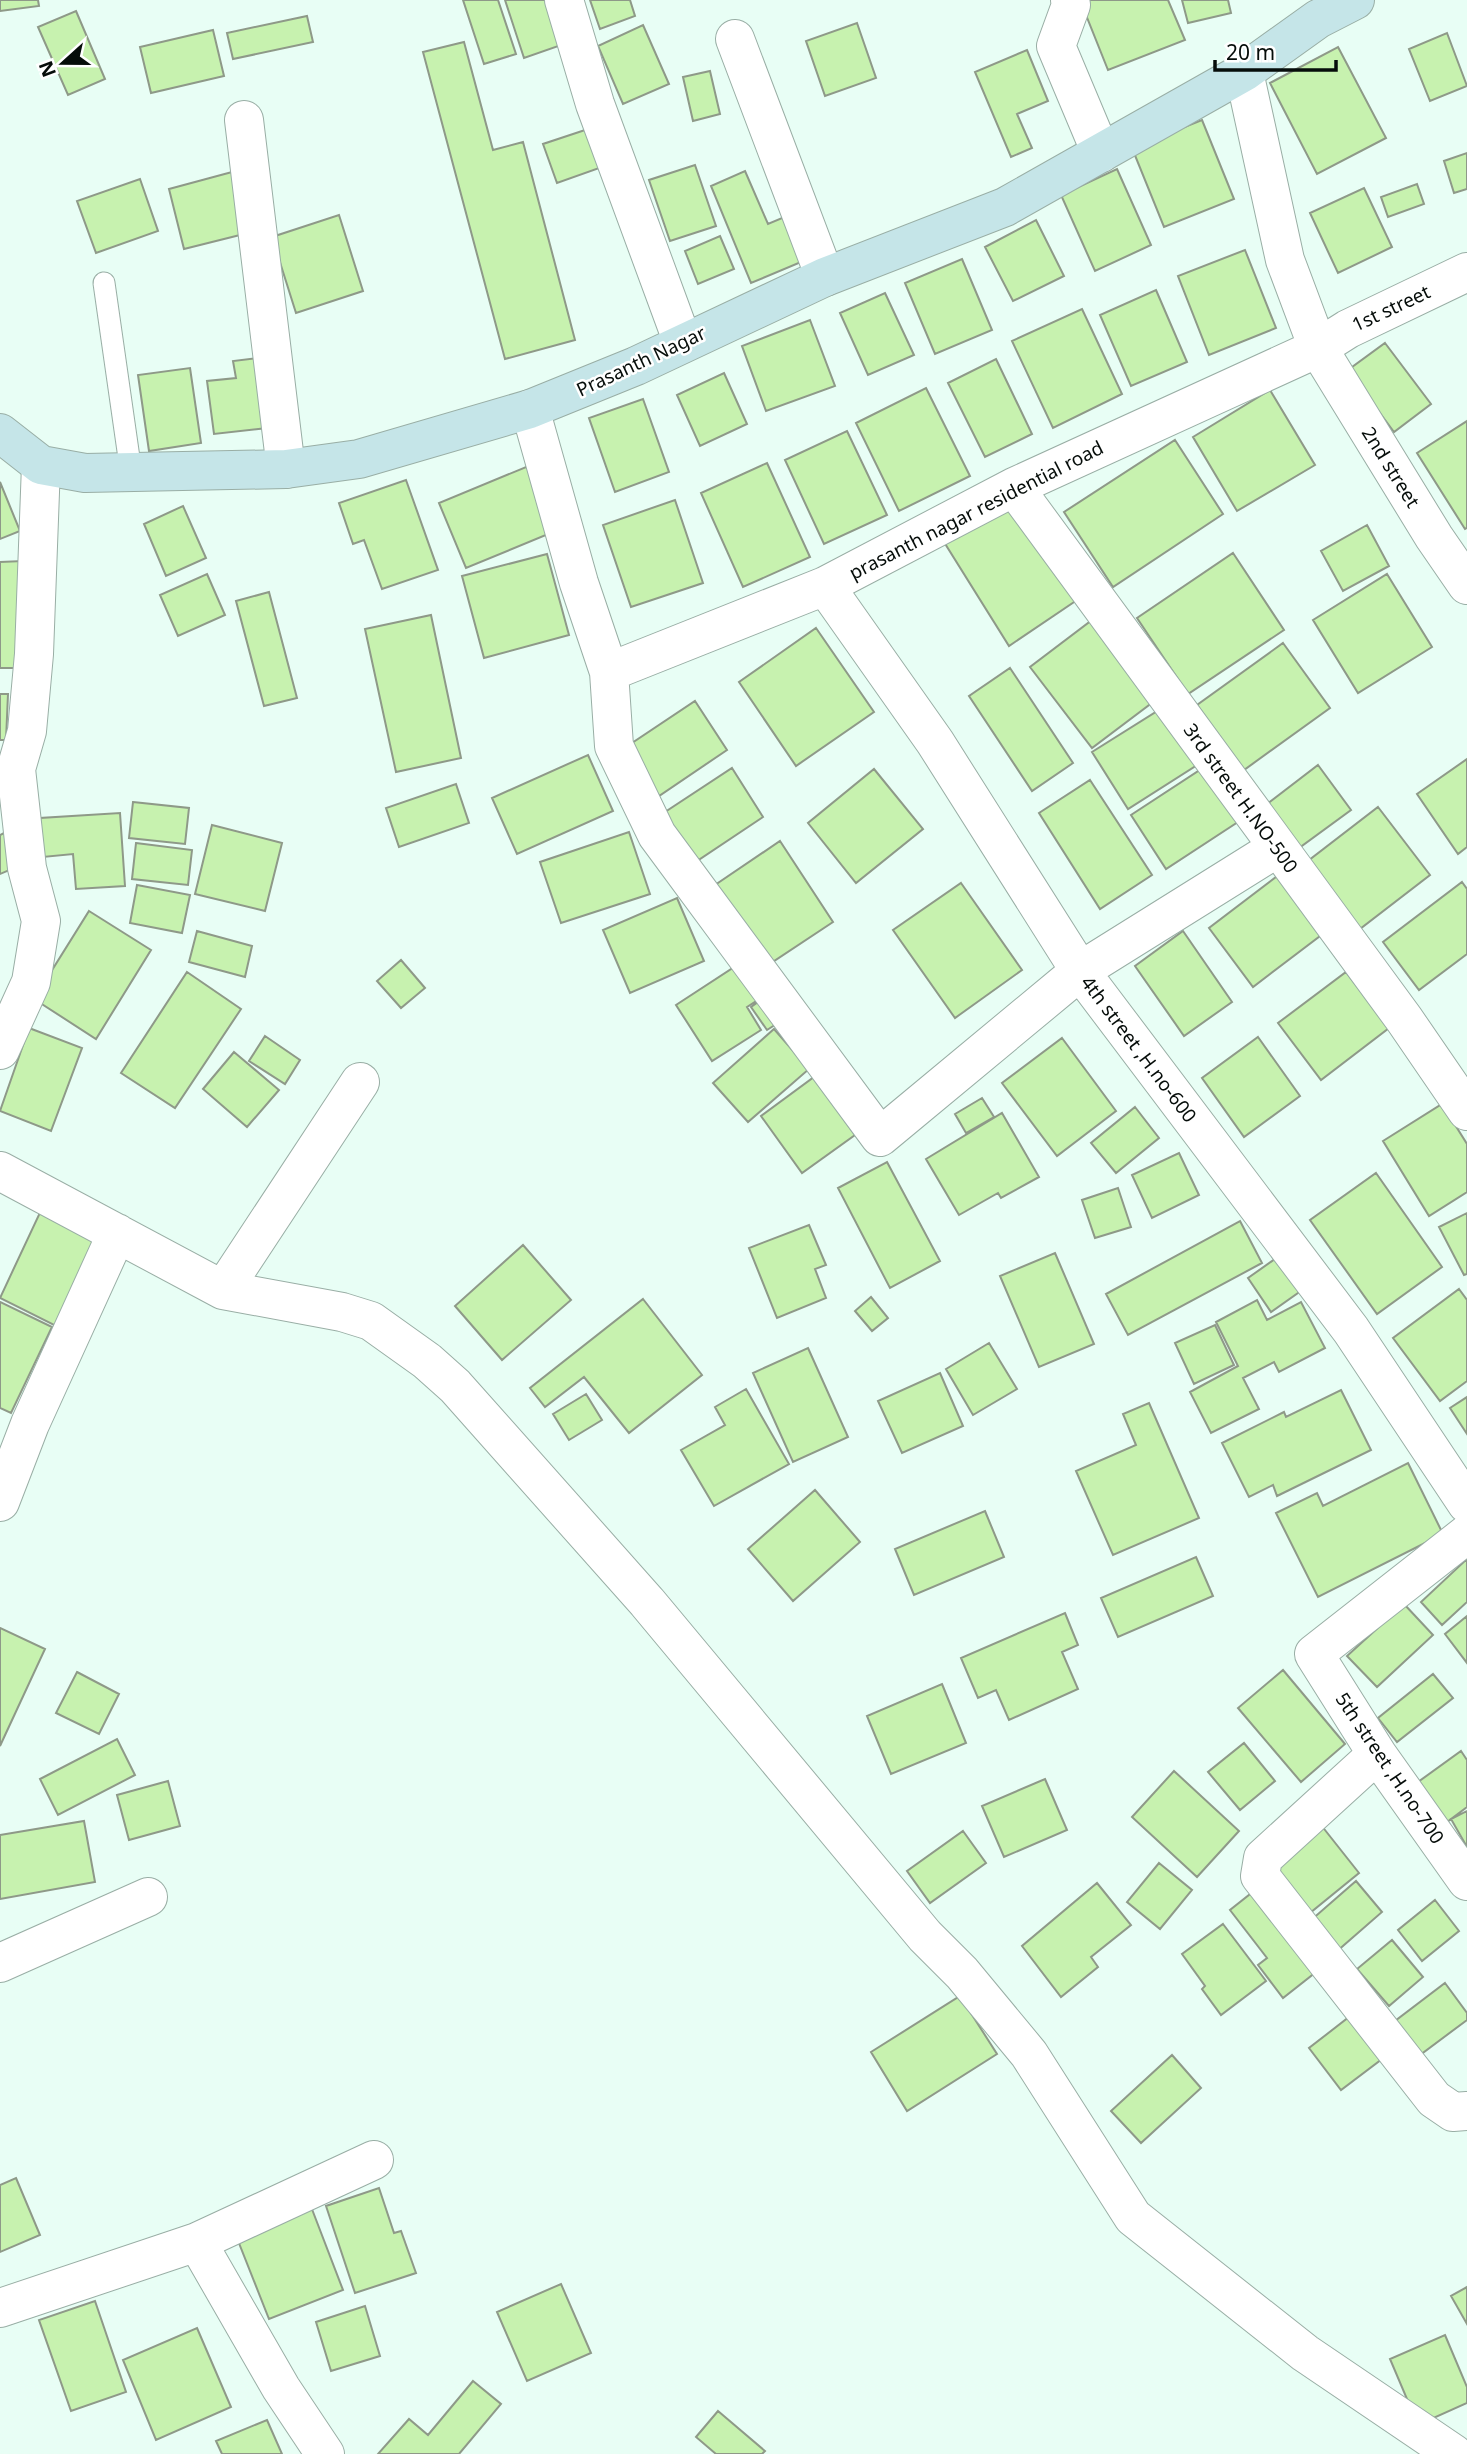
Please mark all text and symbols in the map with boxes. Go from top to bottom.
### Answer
north arrow [28,28,98,98]
scale bar [1215,28,1336,72]
text: 20 m [1226,38,1275,66]
text: N [32,57,62,81]
street label: 1st street [1348,279,1434,337]
street label: Prasanth Nagar [572,320,710,402]
street label: 2nd street [1356,422,1426,513]
street label: prasanth nagar residential road [844,434,1108,586]
street label: 3rd street H.NO-500 [1178,718,1304,878]
street label: 4th street ,H.no-600 [1075,970,1203,1128]
street label: 5th street ,H.no-700 [1330,1687,1450,1849]

